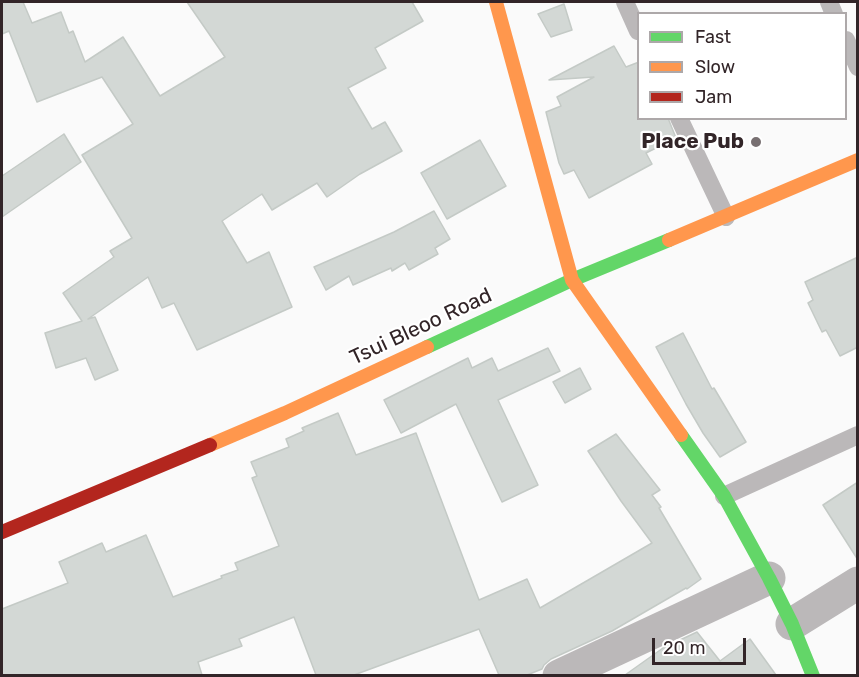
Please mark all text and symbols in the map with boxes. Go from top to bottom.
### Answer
legend [637,12,847,120]
text: Fast [695,26,731,48]
text: Slow [695,56,735,78]
text: Jam [695,86,732,108]
place label: Place Pub [641,129,744,155]
marker: Place Pub [749,135,763,149]
street label: Tsui Bleoo Road [346,283,496,371]
scale bar [655,626,750,664]
text: 20 m [663,637,705,659]

